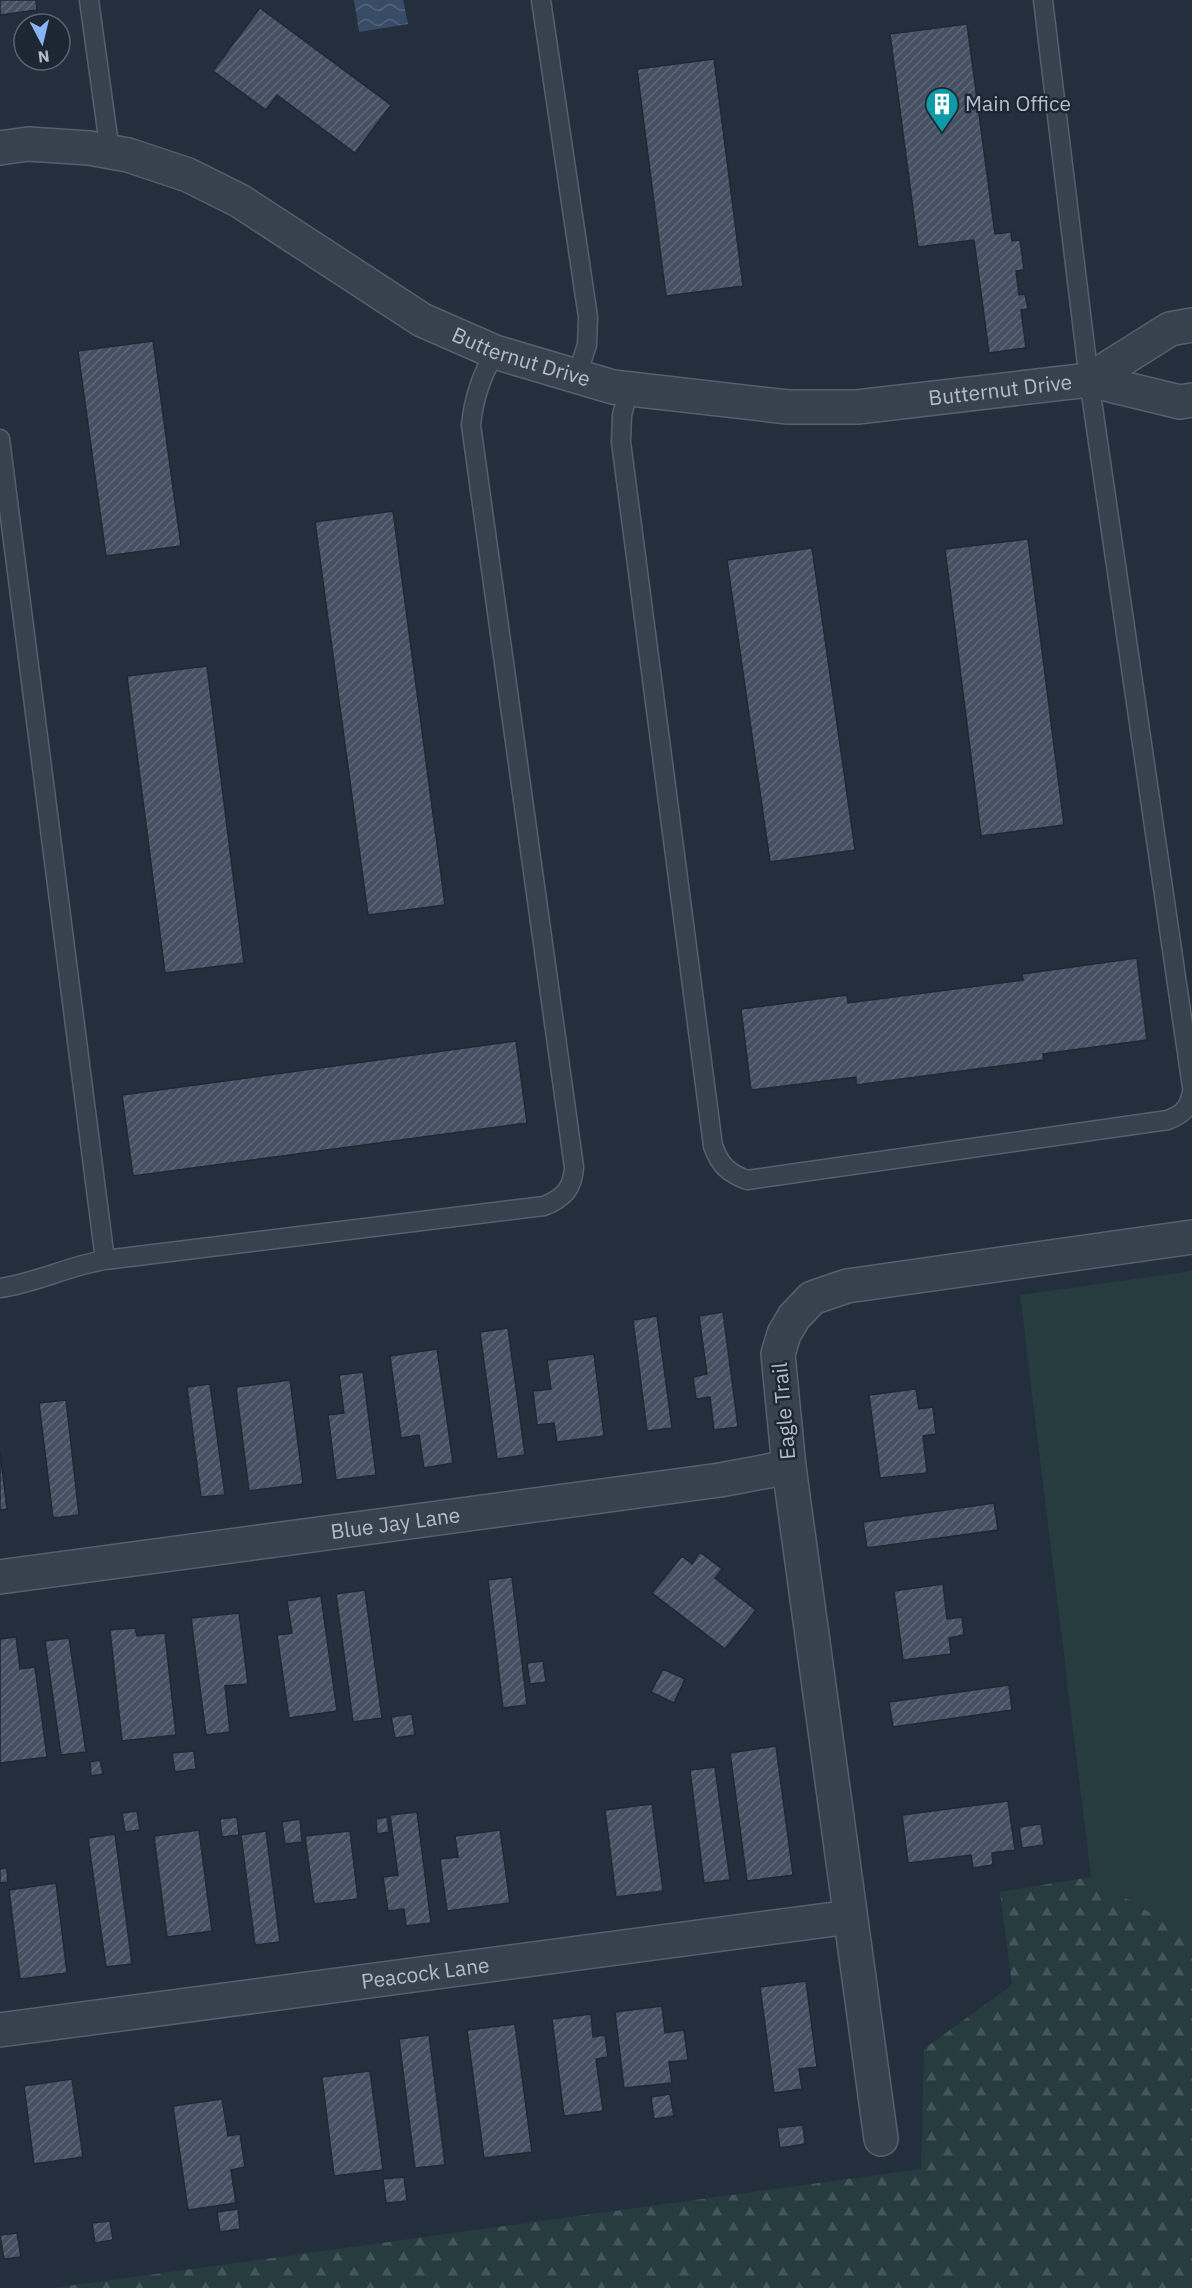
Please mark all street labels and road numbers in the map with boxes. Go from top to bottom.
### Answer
street label: Butternut Drive [448,320,594,393]
street label: Butternut Drive [927,367,1073,412]
street label: Eagle Trail [765,1361,801,1461]
street label: Blue Jay Lane [329,1500,462,1545]
street label: Peacock Lane [359,1950,491,1995]

